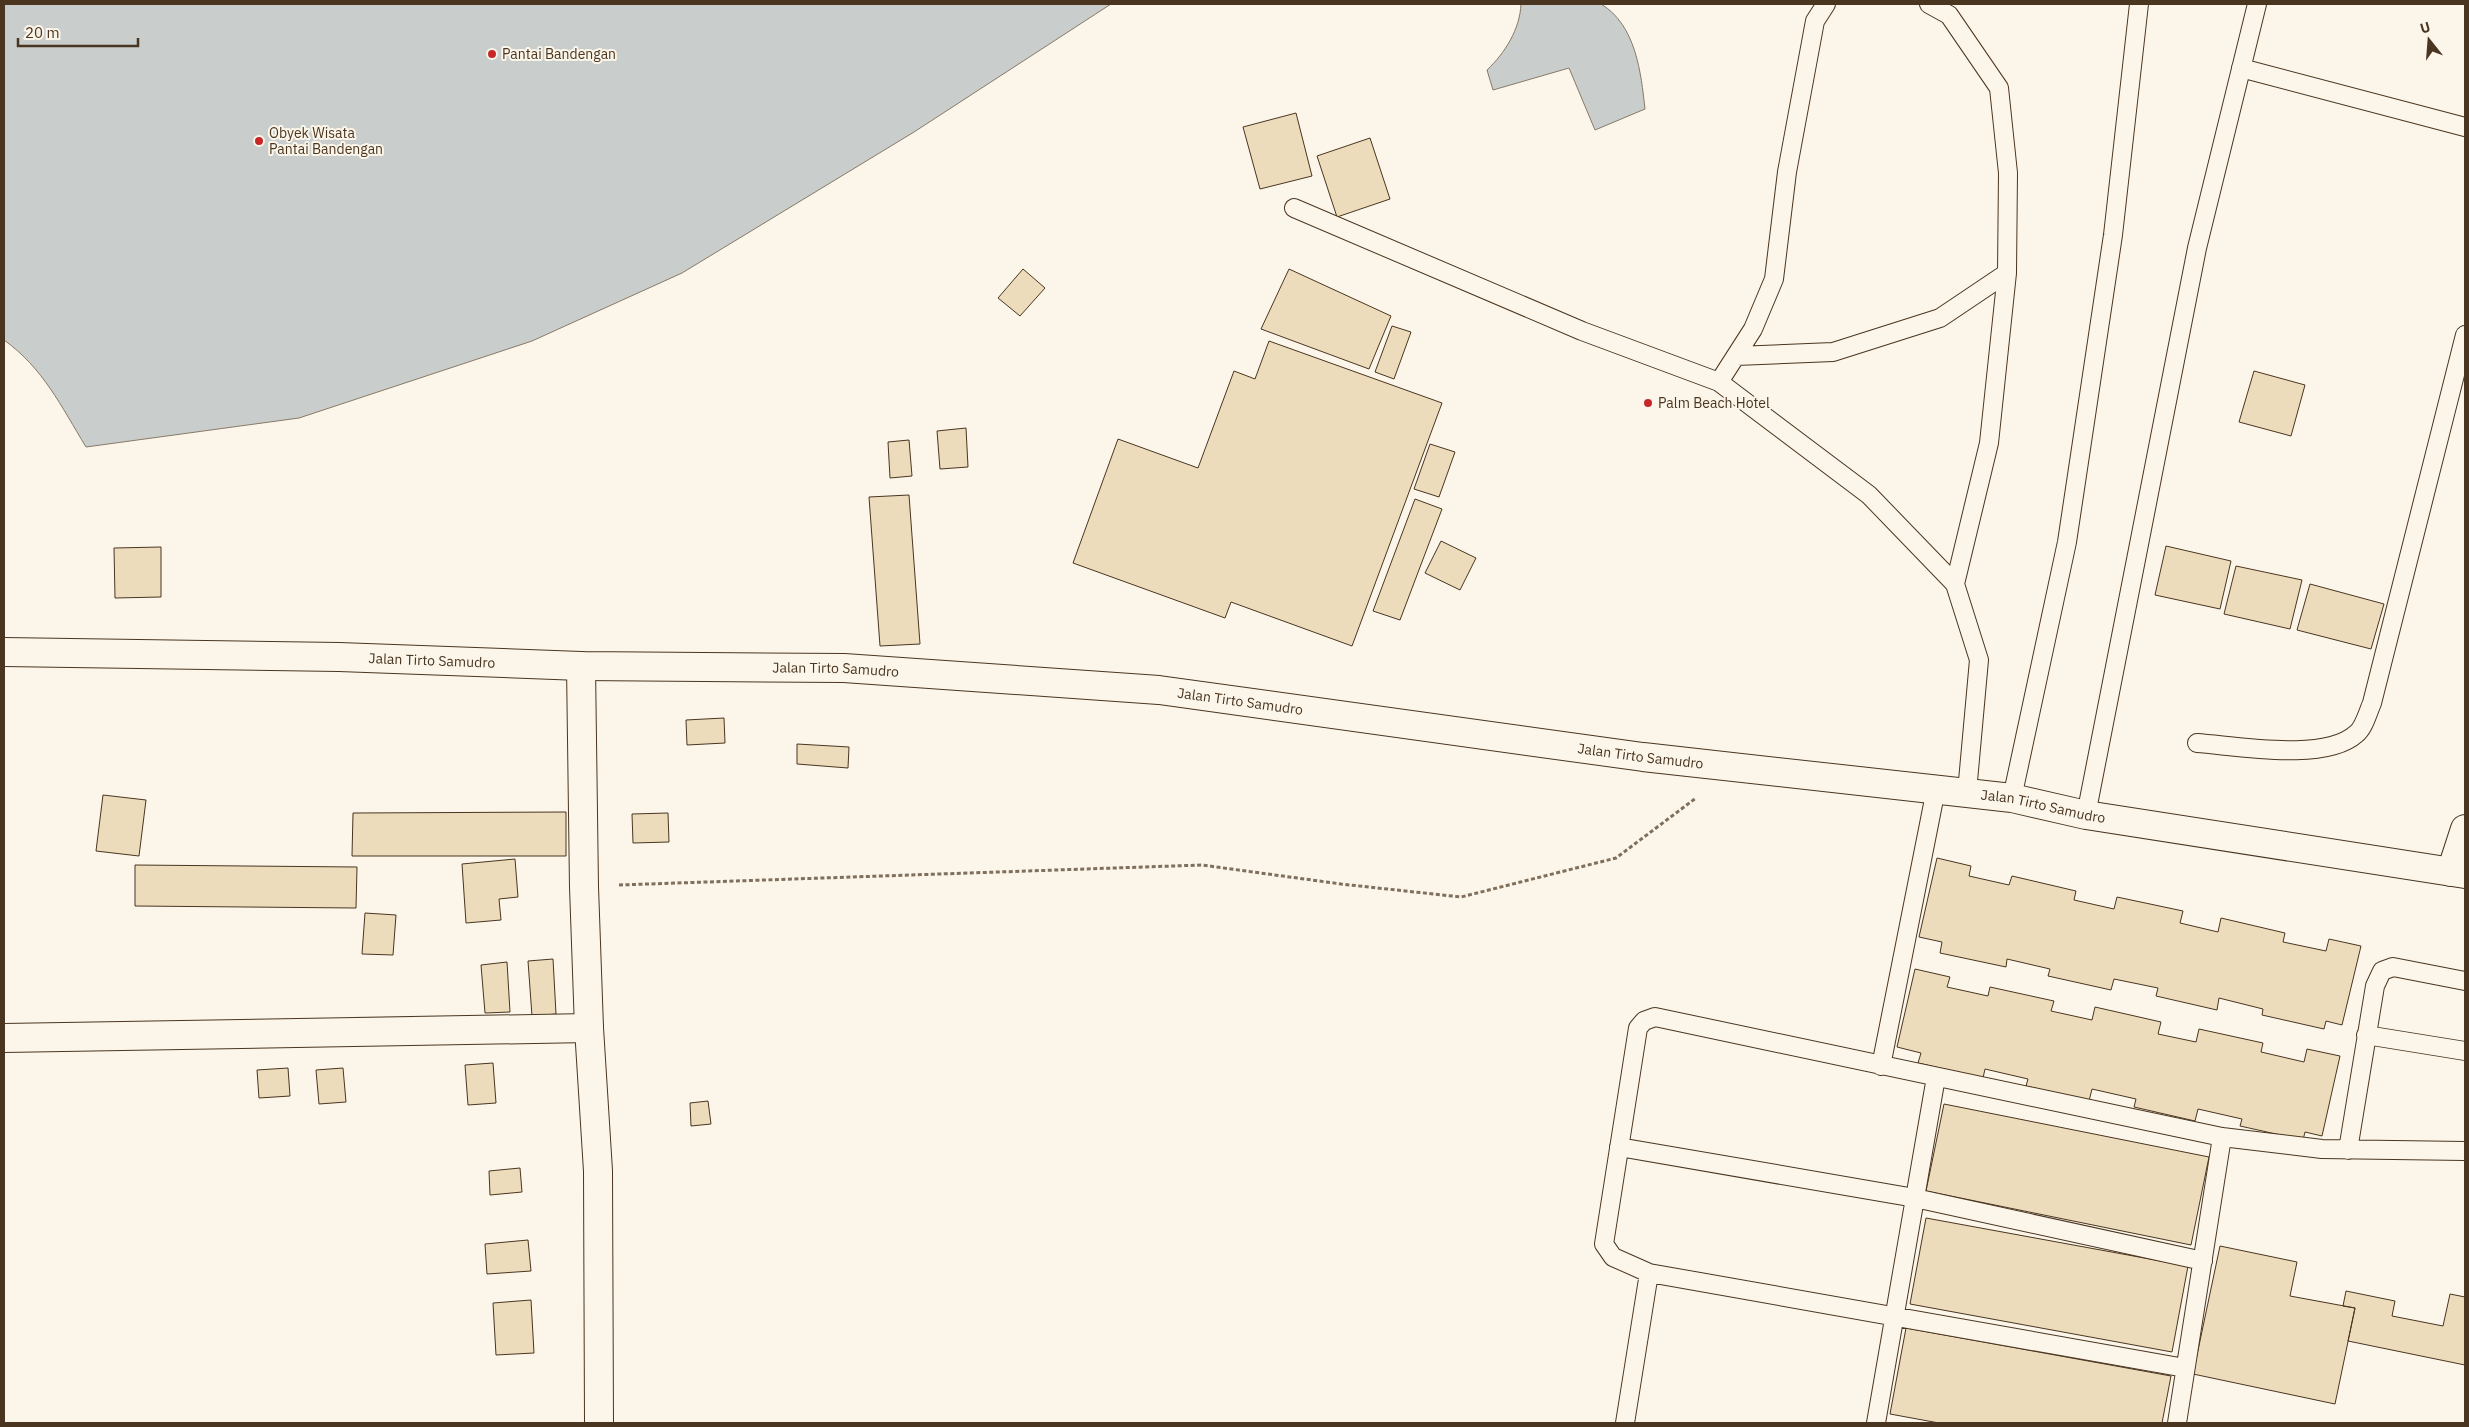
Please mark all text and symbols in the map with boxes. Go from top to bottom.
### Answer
scale bar [18,15,138,47]
north arrow [2404,15,2454,65]
text: U [2418,18,2432,38]
text: 20 m [25,23,60,42]
place label: Pantai Bandengan [502,45,616,63]
marker: Pantai Bandengan [486,48,498,60]
place label: Obyek Wisata Pantai Bandengan [269,124,383,158]
marker: Obyek Wisata Pantai Bandengan [253,135,265,147]
place label: Palm Beach Hotel [1658,394,1770,412]
marker: Palm Beach Hotel [1642,397,1654,409]
street label: Jalan Tirto Samudro [368,649,496,672]
street label: Jalan Tirto Samudro [772,658,900,681]
street label: Jalan Tirto Samudro [1176,684,1304,719]
street label: Jalan Tirto Samudro [1576,739,1705,773]
street label: Jalan Tirto Samudro [1980,786,2107,827]

